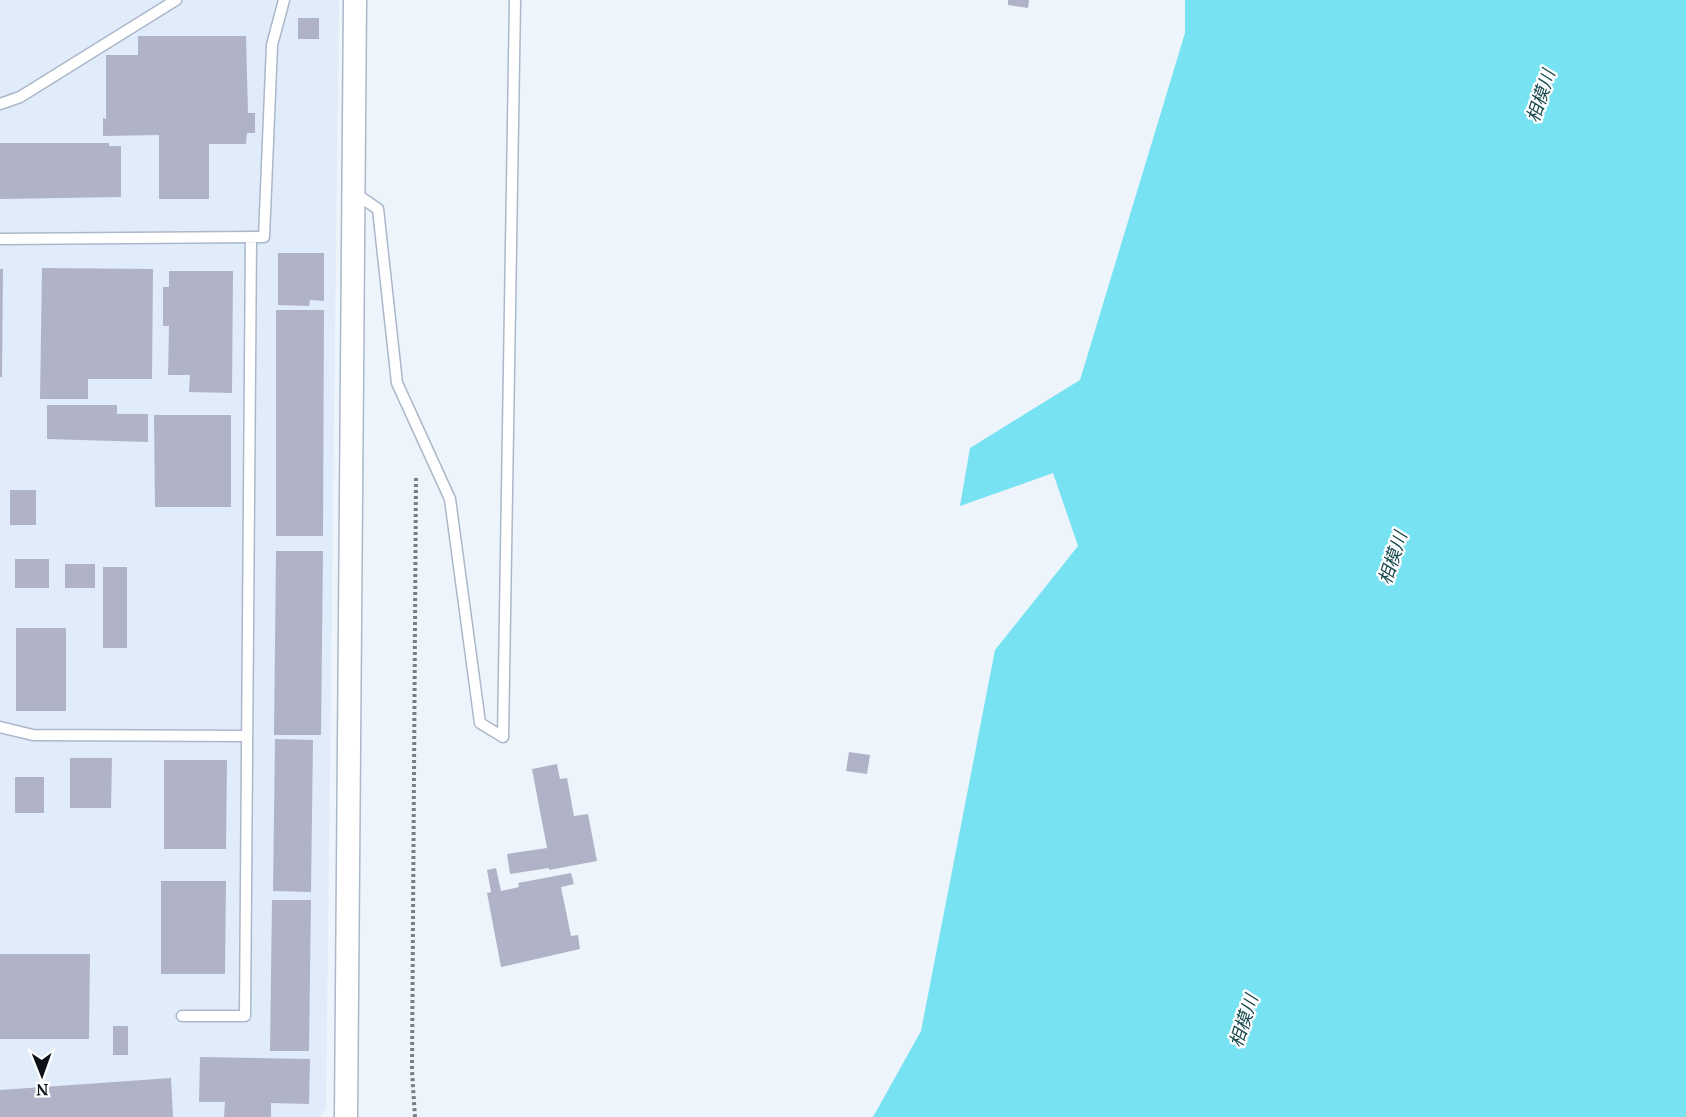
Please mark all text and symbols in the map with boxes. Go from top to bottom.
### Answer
water label: 相模川 [1520,65,1560,125]
water label: 相模川 [1372,527,1412,587]
water label: 相模川 [1223,990,1263,1050]
north arrow [12,1045,72,1105]
text: N [36,1079,49,1101]

